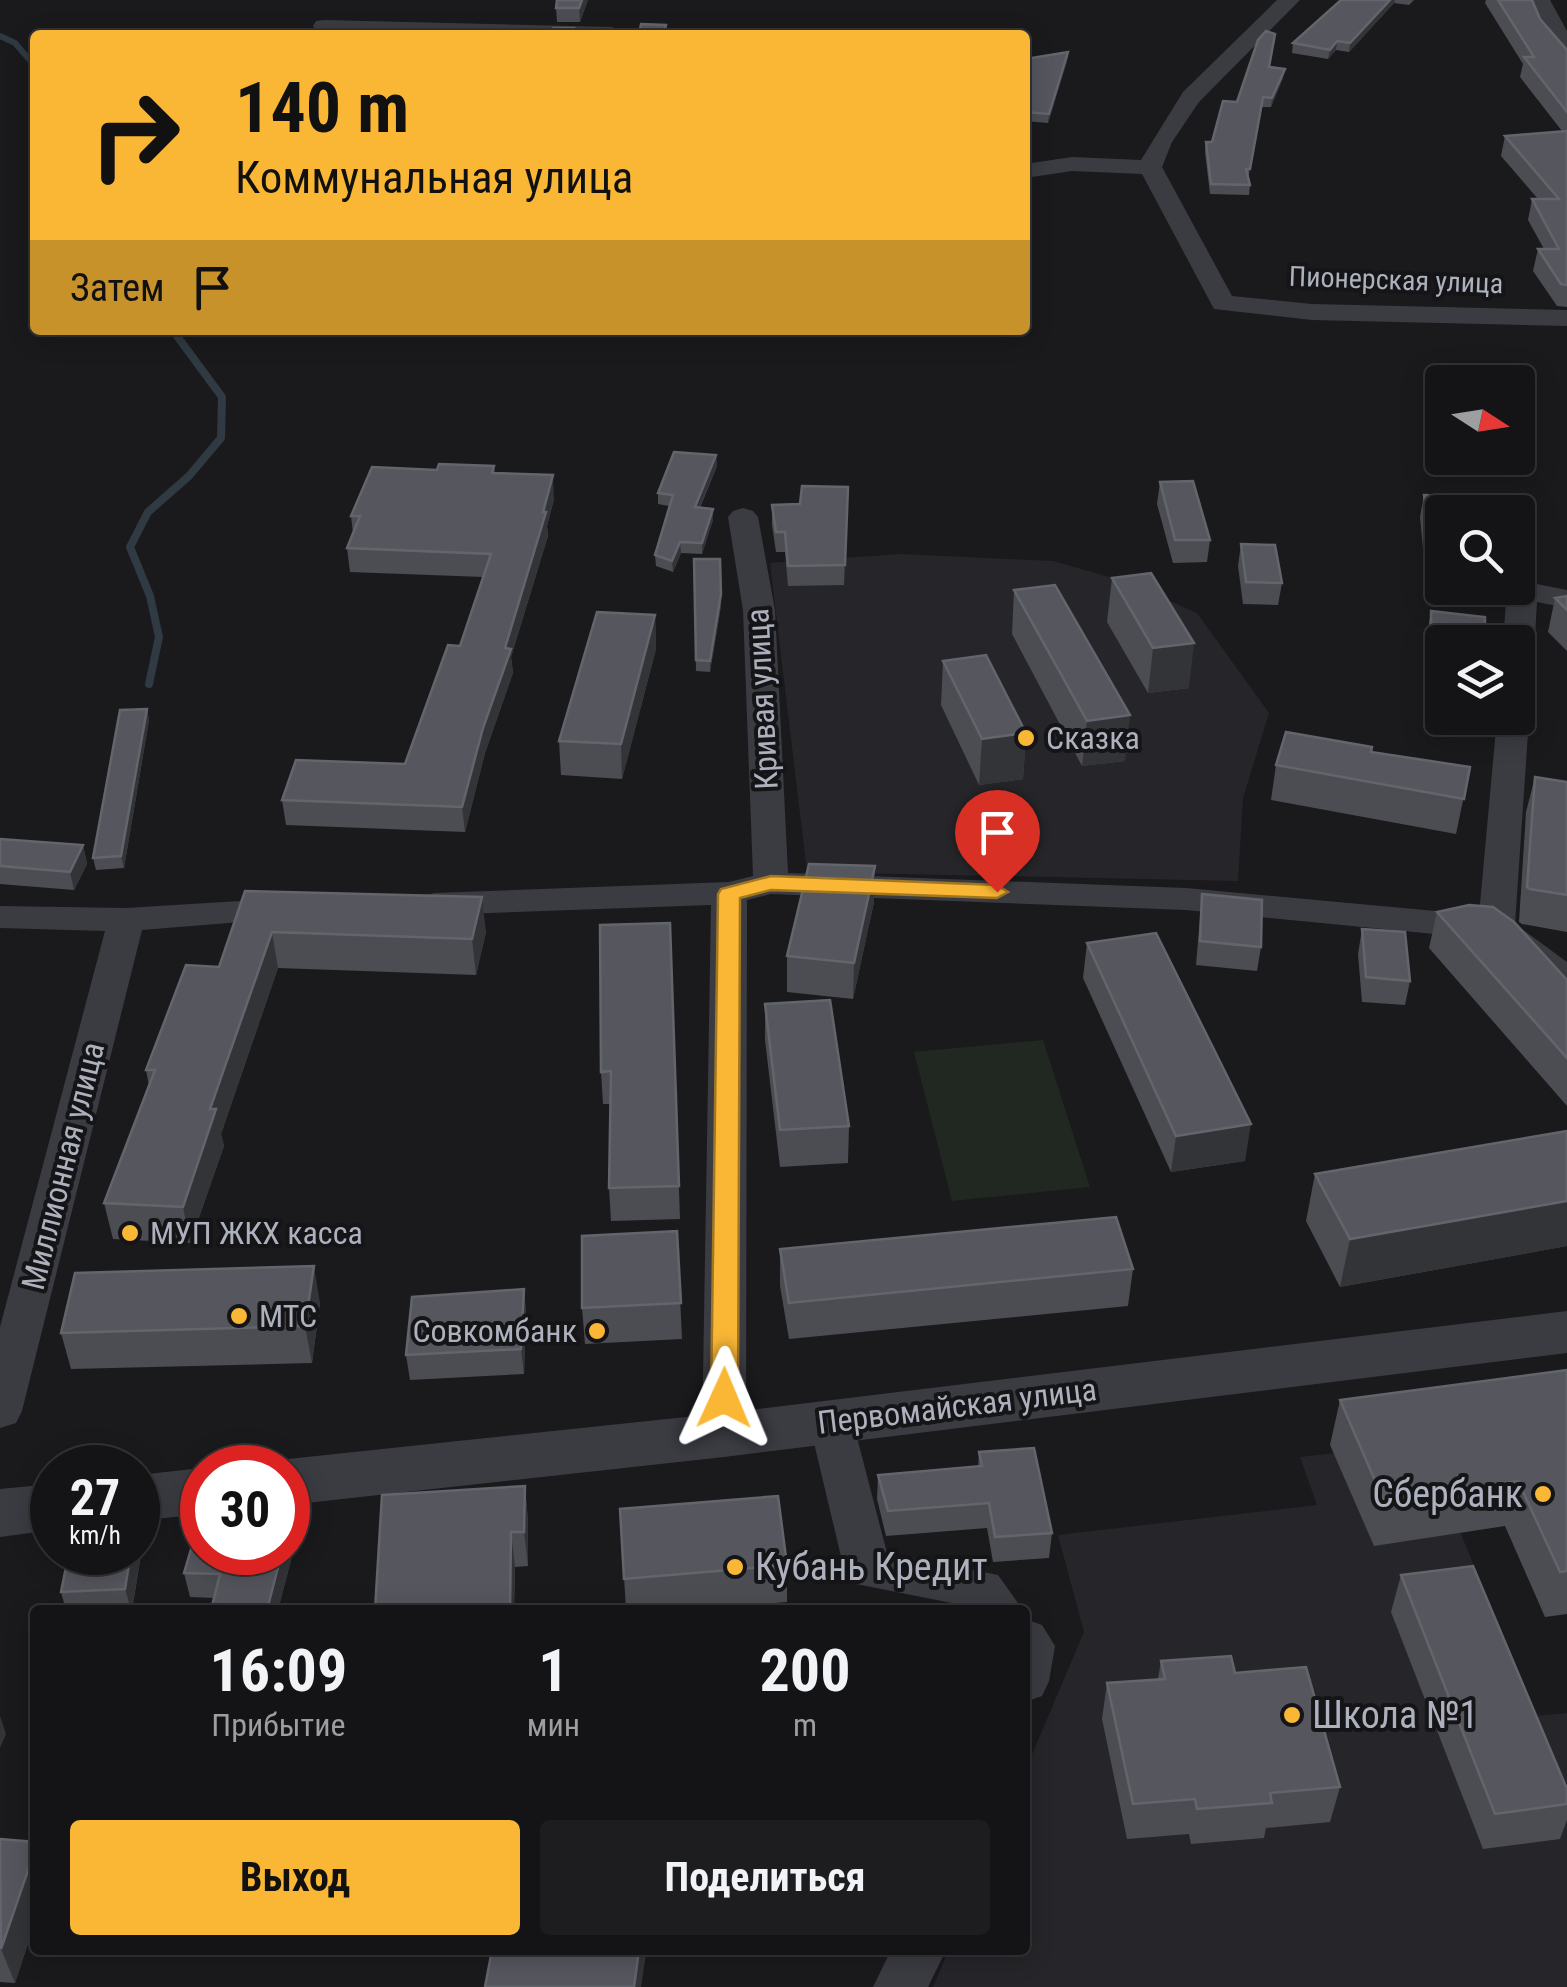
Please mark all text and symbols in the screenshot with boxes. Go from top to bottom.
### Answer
text: 140 m [235,67,409,149]
icon: right [70,70,200,200]
text: Коммунальная улица [235,151,633,204]
icon: arrive [185,260,240,315]
street label: Пионерская улица [1288,260,1504,300]
text: Затем [70,266,165,310]
north arrow [1425,365,1535,475]
map controls [1425,365,1535,735]
button: search [1425,495,1535,605]
street label: Кривая улица [738,607,786,791]
button: layers [1425,625,1535,735]
place label: Сказка [1046,719,1140,757]
marker: Сказка [1015,727,1037,749]
pin [955,790,1040,893]
icon: arrive [970,805,1025,860]
street label: Миллионная улица [14,1038,112,1294]
place label: МУП ЖКХ касса [150,1214,363,1252]
marker: МУП ЖКХ касса [119,1222,141,1244]
place label: МТС [259,1297,317,1335]
marker: МТС [228,1305,250,1327]
place label: Совкомбанк [412,1312,577,1350]
marker: Совкомбанк [586,1320,608,1342]
position arrow [672,1346,776,1450]
street label: Первомайская улица [815,1370,1099,1442]
speed limit sign: 30 [180,1445,310,1575]
text: 27 [70,1469,120,1527]
place label: Сбербанк [1372,1472,1523,1516]
marker: Сбербанк [1532,1483,1554,1505]
text: km/h [69,1521,121,1550]
place label: Кубань Кредит [755,1545,988,1589]
marker: Кубань Кредит [724,1556,746,1578]
text: 16:09 [210,1635,347,1706]
text: 1 [538,1635,569,1706]
text: 200 [760,1635,850,1706]
place label: Школа №1 [1312,1693,1478,1737]
marker: Школа №1 [1281,1704,1303,1726]
text: Прибытие [211,1706,345,1744]
text: мин [527,1706,580,1744]
text: m [793,1706,817,1744]
button: Выход [70,1820,520,1935]
button: Поделиться [540,1820,990,1935]

